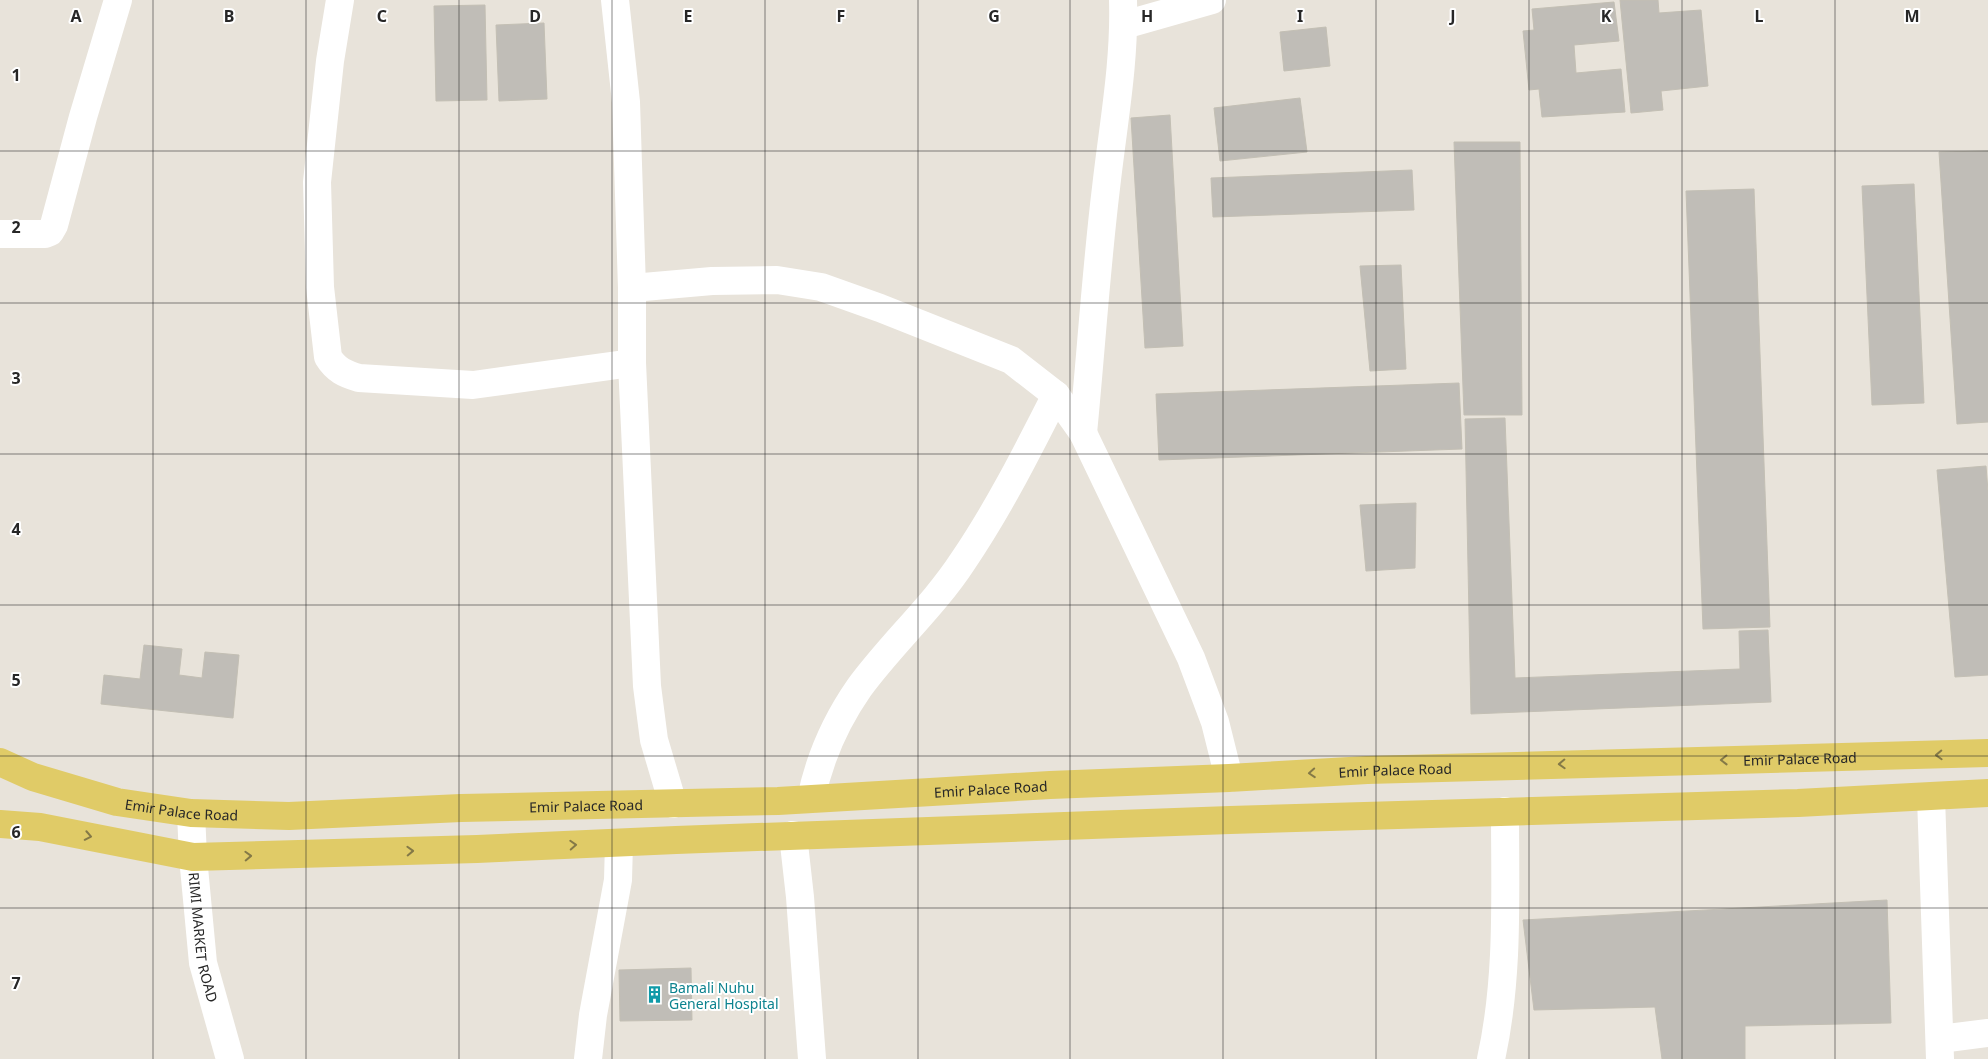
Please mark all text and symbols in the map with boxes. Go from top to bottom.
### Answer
text: A [70,5,82,27]
text: B [224,5,234,27]
text: C [377,5,387,27]
text: D [529,5,541,27]
text: E [684,5,693,27]
text: F [837,5,845,27]
text: G [988,5,1000,27]
text: H [1141,5,1153,27]
text: I [1297,5,1303,27]
text: J [1448,5,1456,27]
text: K [1601,5,1612,27]
text: L [1755,5,1764,27]
text: M [1904,5,1920,27]
text: 1 [11,64,21,86]
text: 2 [11,216,21,238]
text: 3 [11,367,21,389]
text: 4 [11,518,21,540]
text: 5 [11,669,21,691]
street label: Emir Palace Road [1743,747,1857,769]
one-way arrow [1935,749,1943,760]
one-way arrow [1720,755,1728,765]
street label: Emir Palace Road [1338,758,1452,781]
one-way arrow [1558,759,1566,770]
one-way arrow [1308,768,1316,779]
street label: Emir Palace Road [933,776,1048,801]
street label: Emir Palace Road [124,794,238,824]
street label: Emir Palace Road [529,794,643,816]
text: 6 [11,821,21,843]
one-way arrow [83,830,92,841]
one-way arrow [569,839,577,850]
one-way arrow [407,846,415,857]
one-way arrow [244,851,252,861]
street label: RIMI MARKET ROAD [185,871,223,1004]
text: 7 [11,972,21,994]
place label: Bamali Nuhu General Hospital [669,978,779,1013]
building icon: Bamali Nuhu General Hospital [645,985,665,1005]

